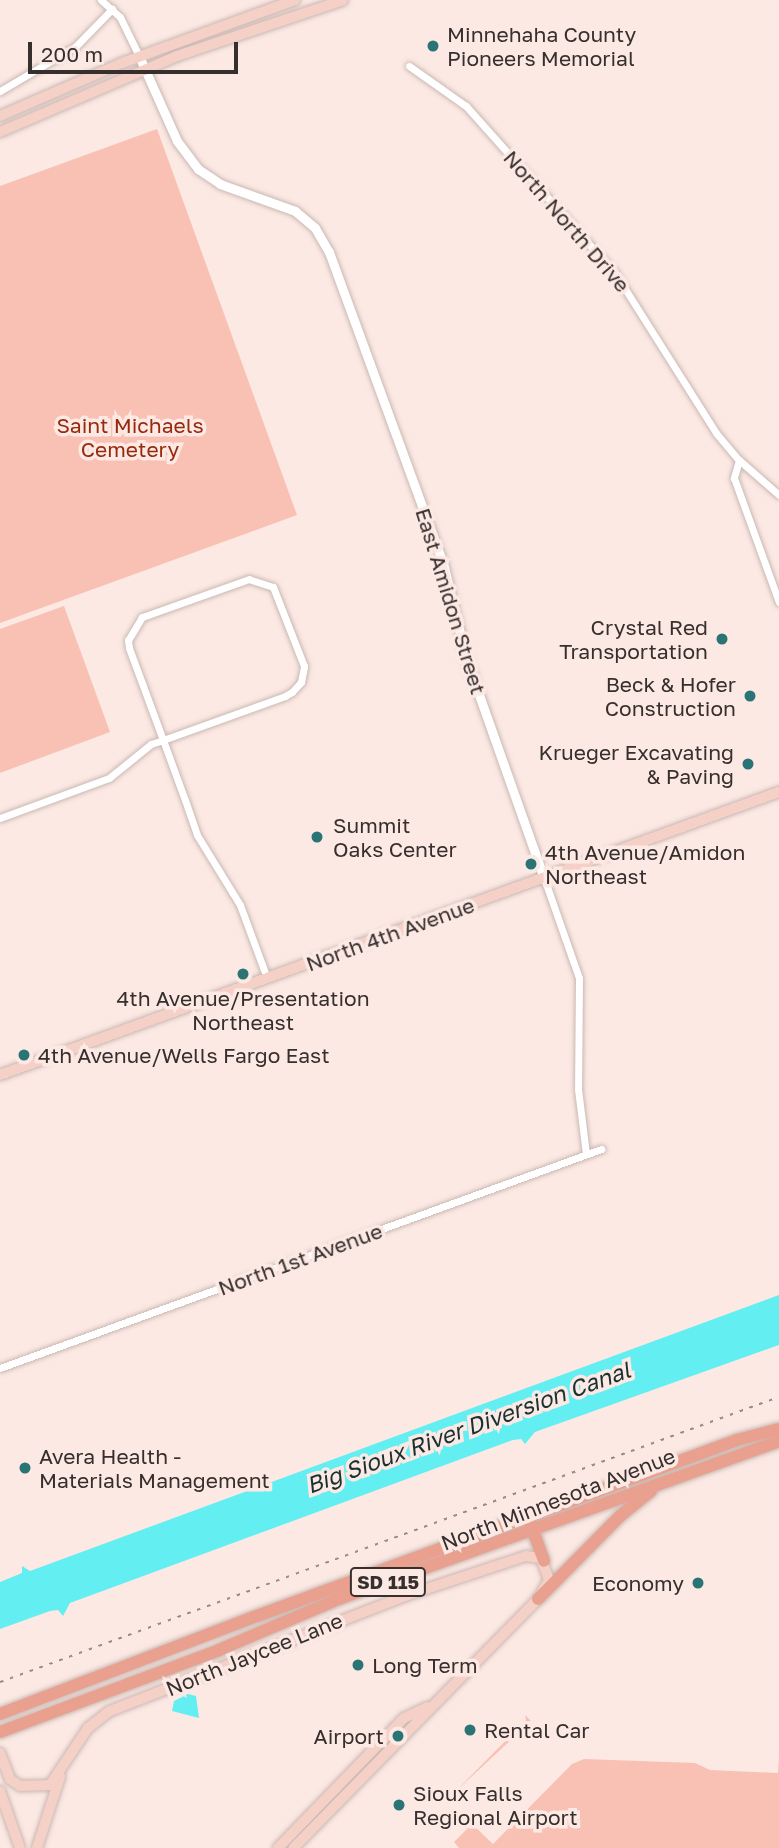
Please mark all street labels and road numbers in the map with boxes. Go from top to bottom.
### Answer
street label: North North Drive [499,145,635,297]
street label: East Amidon Street [411,505,491,697]
street label: North 4th Avenue [302,892,478,976]
street label: North 1st Avenue [214,1218,386,1300]
street label: North Minnesota Avenue [437,1443,679,1555]
road number: SD 115 [350,1566,426,1598]
street label: North Jaycee Lane [162,1607,346,1701]

